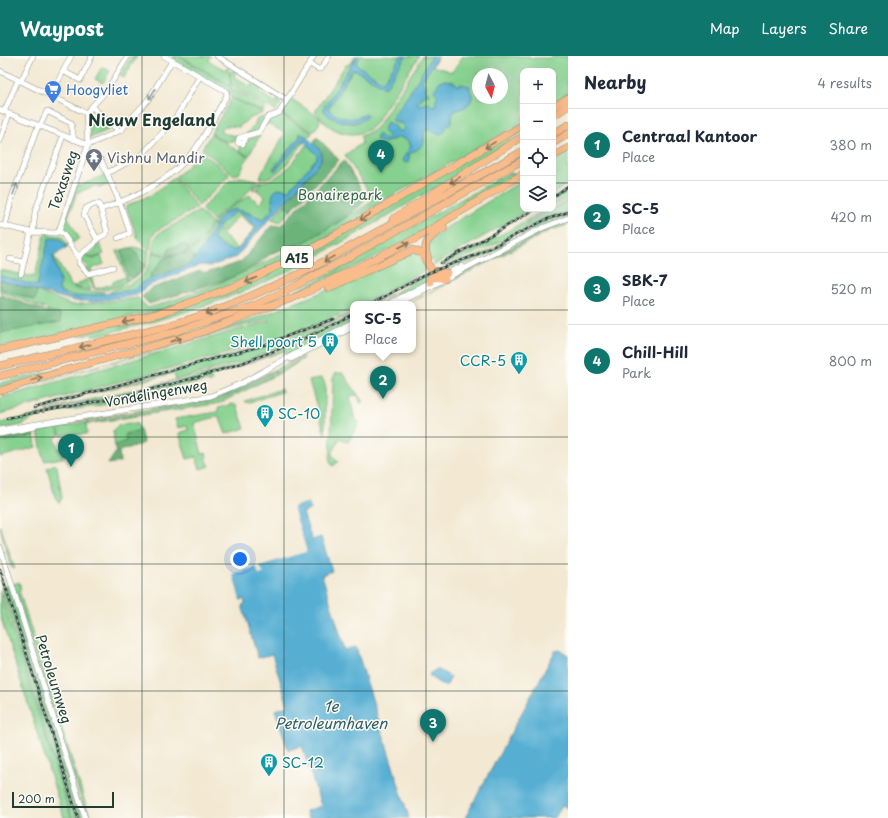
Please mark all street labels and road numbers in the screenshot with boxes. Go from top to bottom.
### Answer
street label: Texasweg [43,147,83,213]
road number: A15 [281,246,313,268]
street label: Vondelingenweg [103,374,209,412]
street label: Petroleumweg [30,632,78,726]

